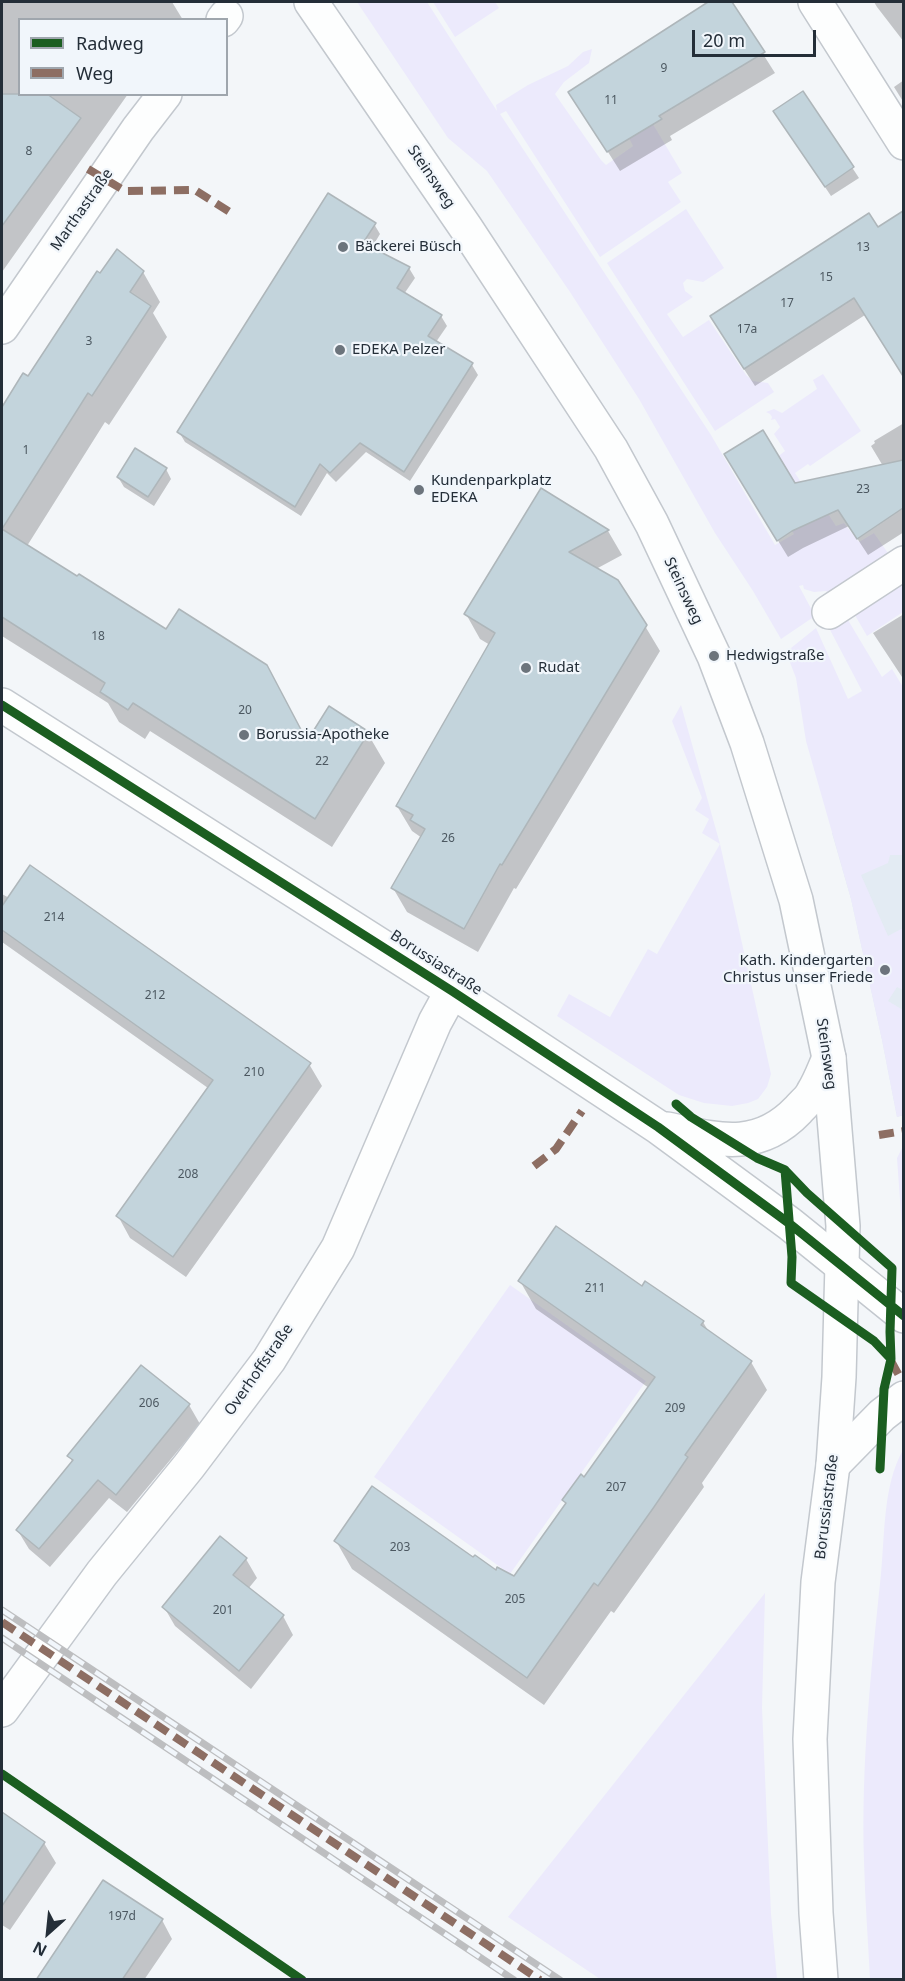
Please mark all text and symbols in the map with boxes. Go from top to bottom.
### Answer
legend [18,18,228,96]
scale bar [695,18,820,56]
text: 20 m [703,28,745,52]
text: Radweg [76,31,144,55]
text: Weg [76,61,114,85]
house number: 9 [661,62,667,76]
house number: 11 [604,94,618,108]
street label: Steinsweg [403,142,459,212]
house number: 8 [26,145,32,159]
street label: Marthastraße [47,165,117,255]
place label: Bäckerei Büsch [355,238,462,256]
marker: Bäckerei Büsch [336,240,350,254]
house number: 13 [856,241,870,255]
house number: 15 [819,271,833,285]
house number: 17 [780,297,794,311]
house number: 17a [737,323,757,337]
house number: 3 [86,335,92,349]
place label: EDEKA Pelzer [352,341,446,359]
marker: EDEKA Pelzer [333,343,347,357]
house number: 1 [23,444,29,458]
place label: Kundenparkplatz EDEKA [431,472,552,507]
marker: Kundenparkplatz EDEKA [412,483,426,497]
house number: 23 [856,483,870,497]
street label: Steinsweg [660,555,706,627]
house number: 18 [91,630,105,644]
place label: Hedwigstraße [726,647,825,665]
marker: Hedwigstraße [707,649,721,663]
place label: Rudat [538,659,580,677]
marker: Rudat [519,661,533,675]
house number: 20 [238,704,252,718]
place label: Borussia-Apotheke [256,726,389,744]
marker: Borussia-Apotheke [237,728,251,742]
house number: 22 [315,755,329,769]
house number: 26 [441,832,455,846]
house number: 214 [44,911,64,925]
street label: Borussiastraße [387,927,485,999]
place label: Kath. Kindergarten Christus unser Friede [723,952,873,987]
marker: Kath. Kindergarten Christus unser Friede [878,963,892,977]
house number: 212 [145,989,165,1003]
street label: Steinsweg [812,1017,840,1091]
house number: 210 [244,1066,264,1080]
house number: 208 [178,1168,198,1182]
house number: 211 [585,1282,605,1296]
street label: Overhoffstraße [221,1321,297,1419]
house number: 206 [139,1397,159,1411]
house number: 209 [665,1402,685,1416]
street label: Borussiastraße [812,1453,842,1561]
house number: 207 [606,1481,626,1495]
house number: 203 [390,1541,410,1555]
house number: 205 [505,1593,525,1607]
house number: 201 [213,1604,233,1618]
north arrow [18,1903,78,1963]
house number: 197d [108,1910,136,1924]
text: N [29,1936,51,1962]

